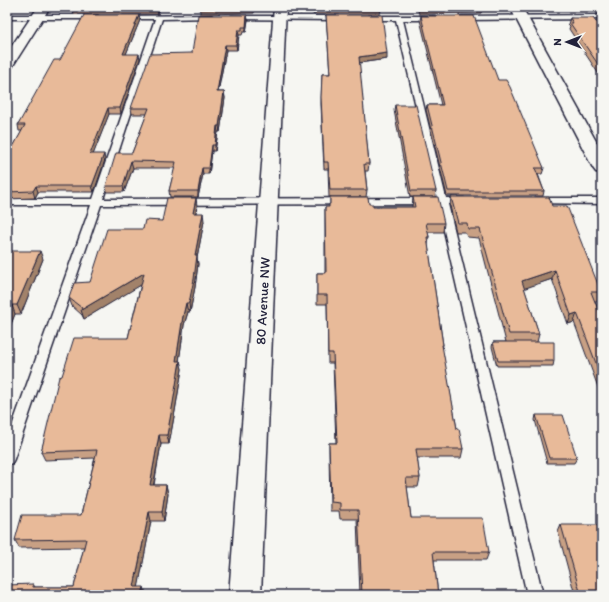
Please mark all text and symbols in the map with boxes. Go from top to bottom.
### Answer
north arrow [547,22,587,62]
text: N [551,38,564,46]
street label: 80 Avenue NW [252,257,274,345]

